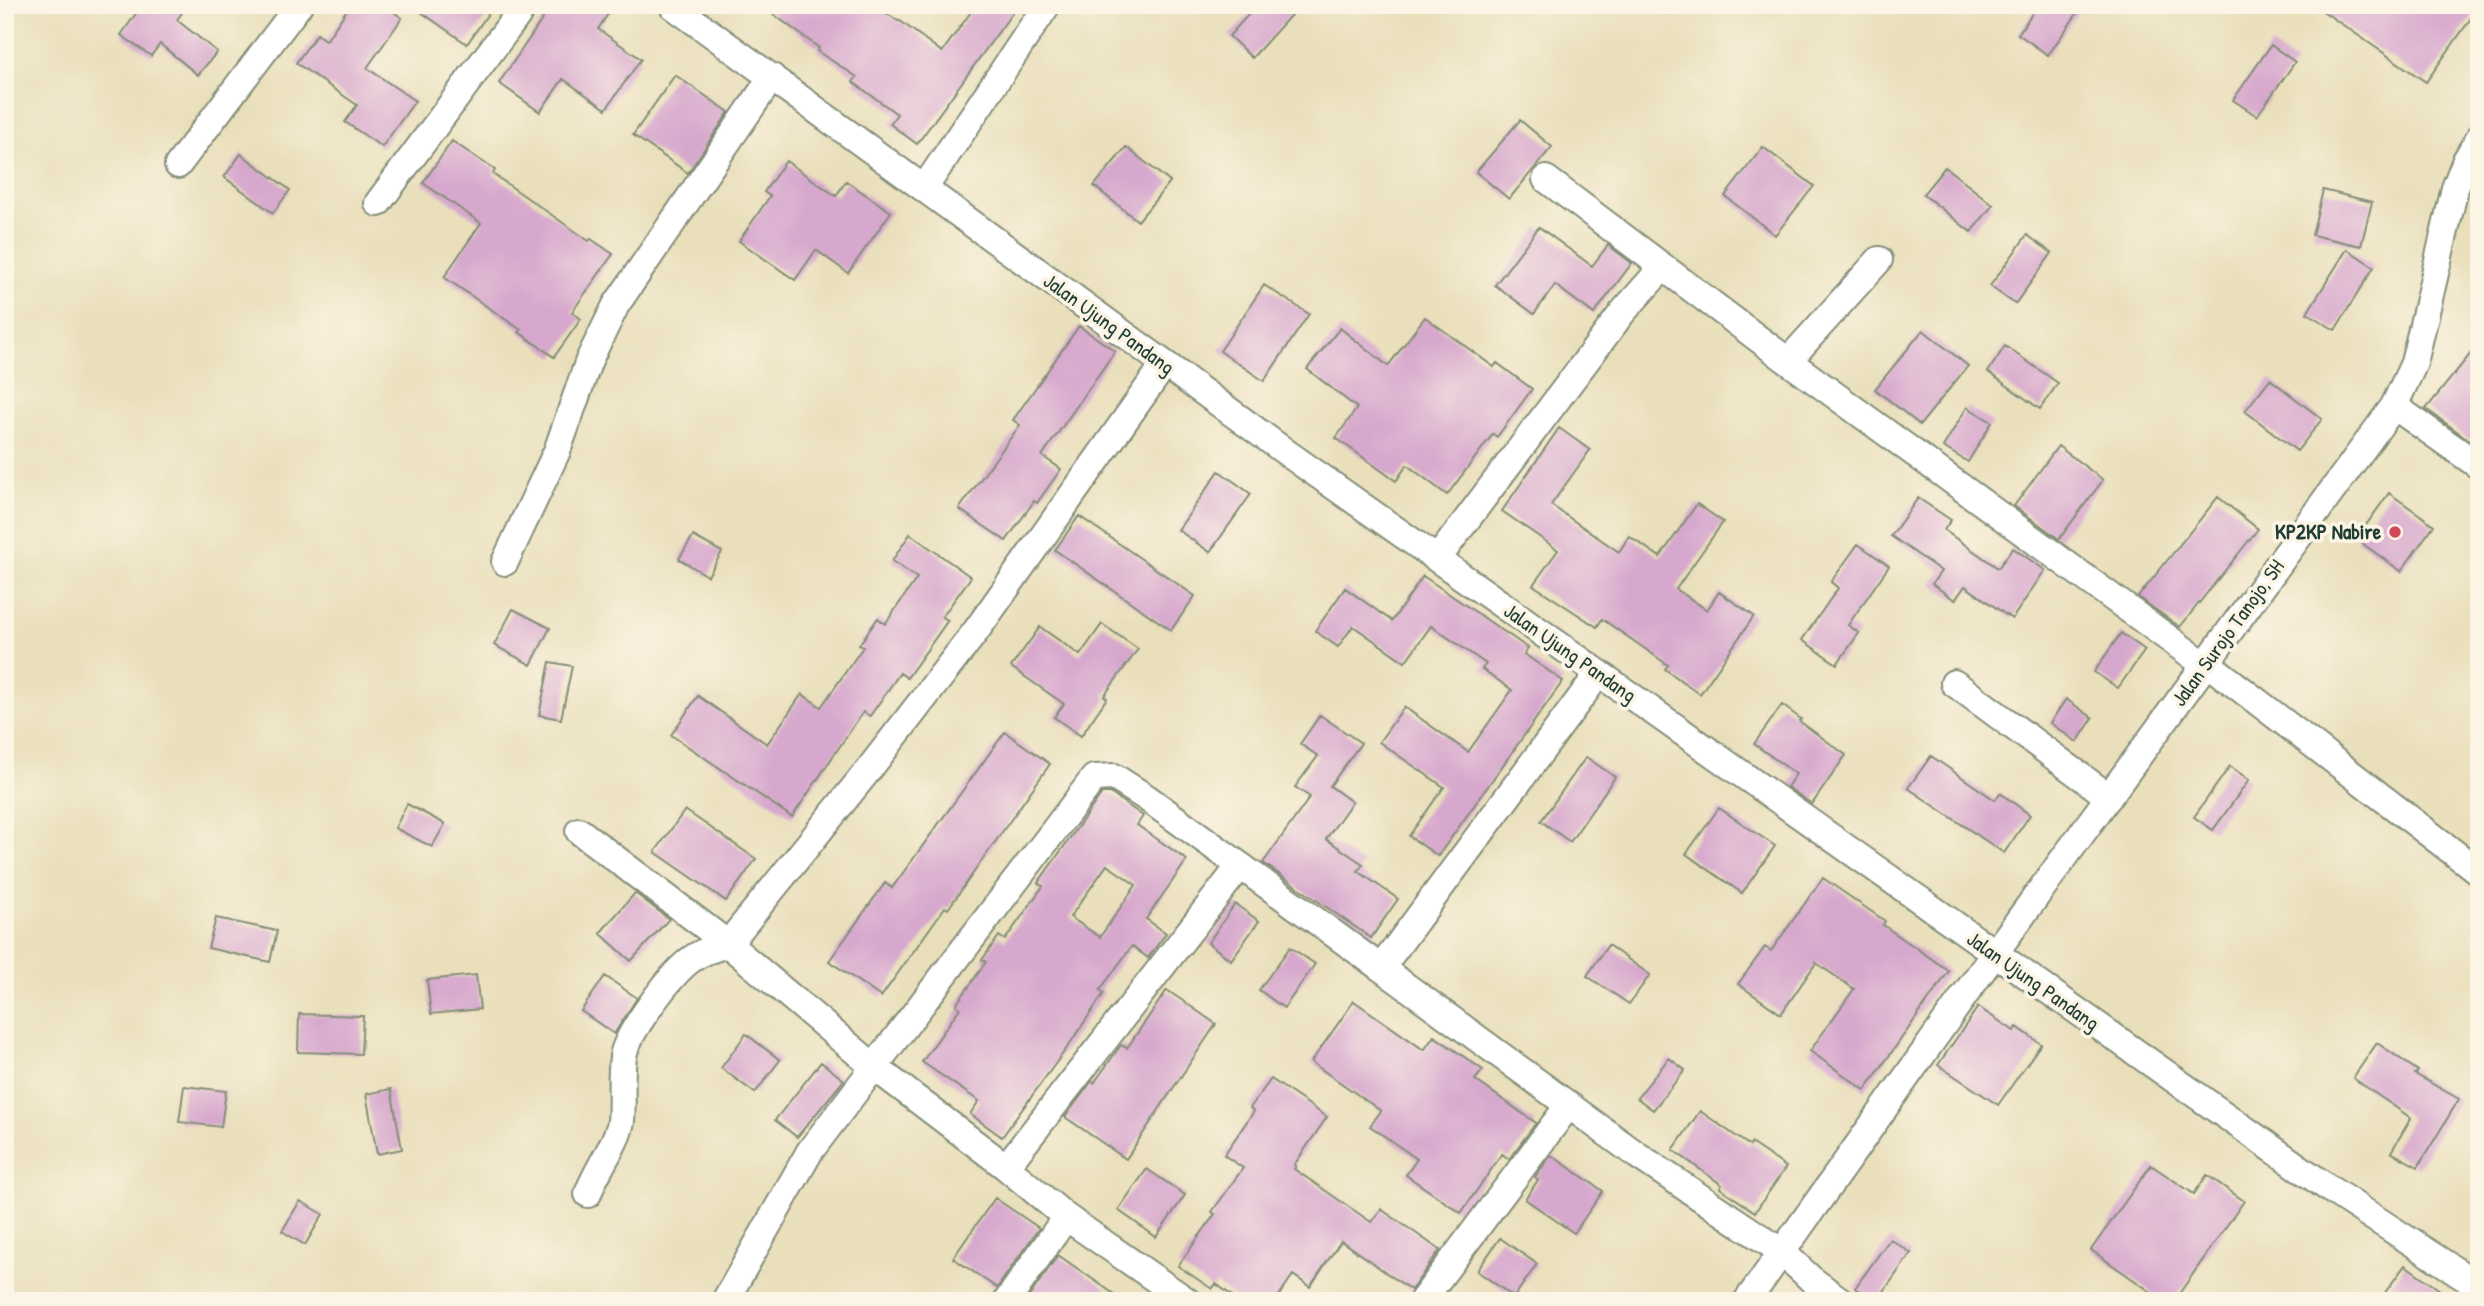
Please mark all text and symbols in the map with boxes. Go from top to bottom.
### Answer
street label: Jalan Ujung Pandang [1038,266,1181,381]
place label: KP2KP Nabire [2275,517,2382,546]
marker: KP2KP Nabire [2387,524,2403,540]
street label: Jalan Surojo Tanojo, SH [2164,553,2291,712]
street label: Jalan Ujung Pandang [1498,596,1642,709]
street label: Jalan Ujung Pandang [1961,924,2105,1037]

